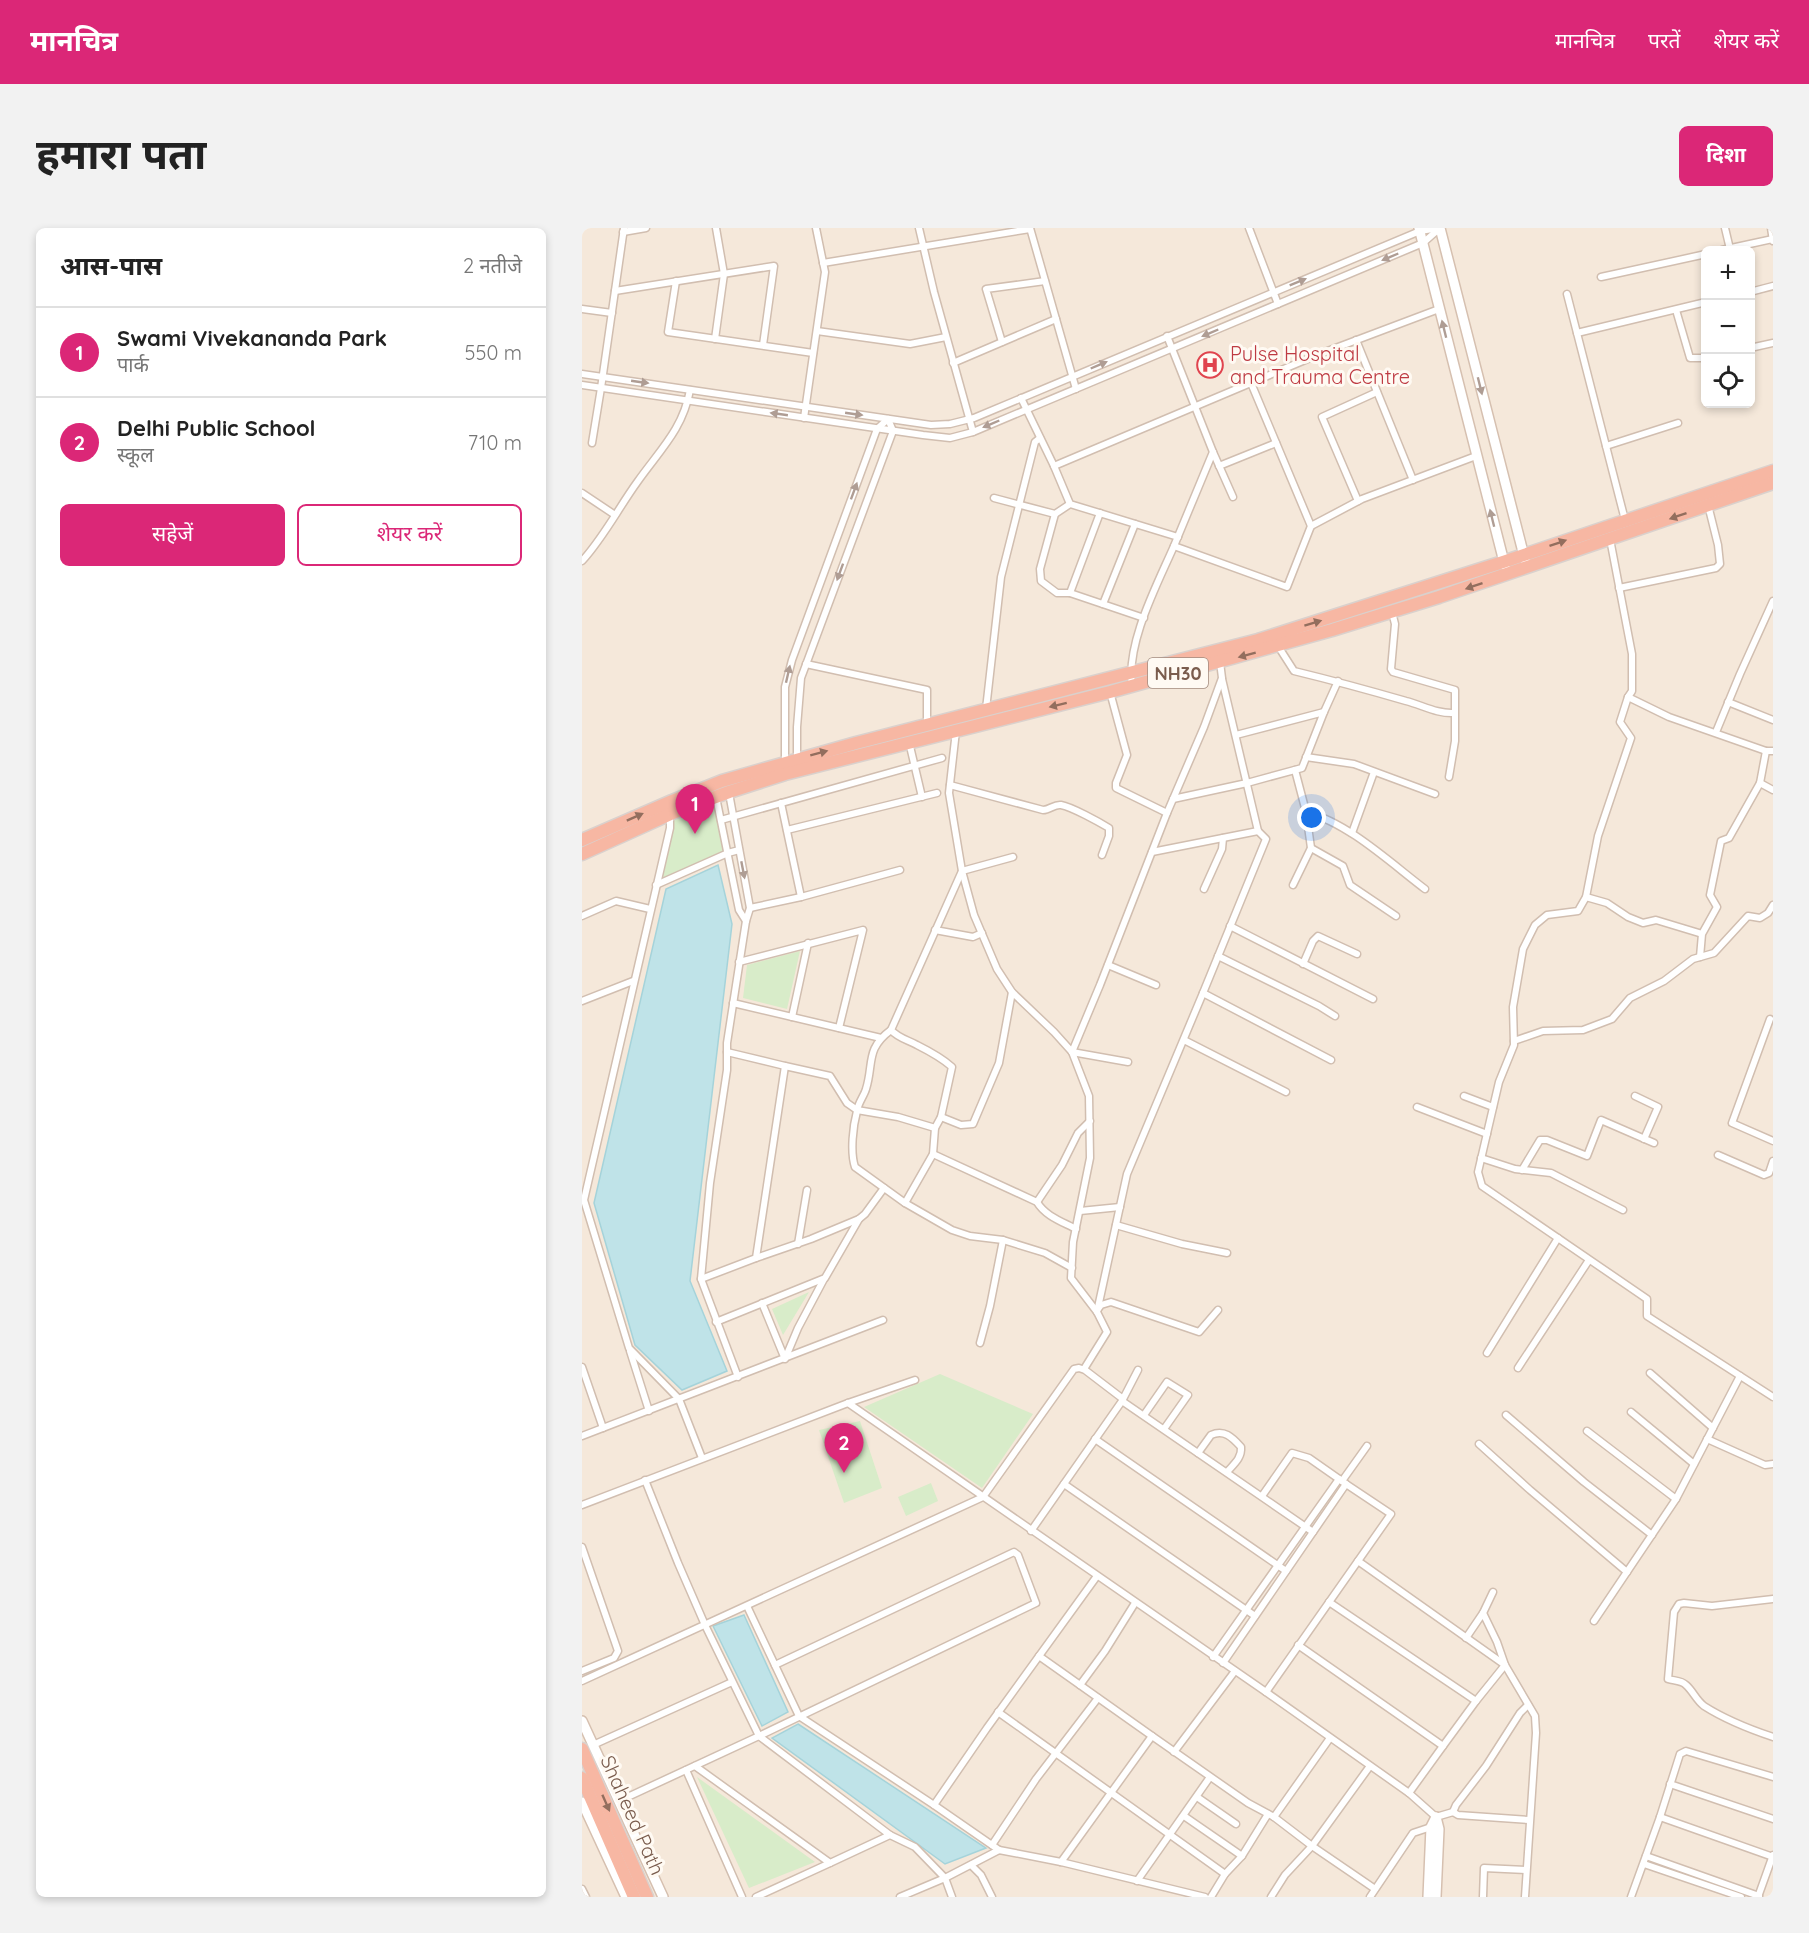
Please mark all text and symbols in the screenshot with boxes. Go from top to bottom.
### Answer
text: मानचित्र [30,23,118,58]
text: मानचित्र [1555,27,1615,53]
text: परतें [1648,27,1681,53]
text: शेयर करें [1714,27,1779,53]
button: दिशा [1679,126,1773,186]
text: हमारा पता [36,127,206,180]
map controls [1701,246,1755,408]
button: + [1701,246,1755,300]
text: आस-पास [60,249,162,282]
one-way arrow [1380,252,1398,262]
text: 2 नतीजे [463,253,522,278]
one-way arrow [1290,277,1307,286]
button: − [1701,300,1755,354]
one-way arrow [1439,319,1449,338]
text: Swami Vivekananda Park [117,324,387,352]
one-way arrow [1201,329,1219,338]
text: 1 [76,340,83,365]
text: 550 m [465,340,522,365]
place label: Pulse Hospital and Trauma Centre [1230,341,1410,389]
hospital icon: Pulse Hospital and Trauma Centre [1195,350,1225,380]
text: पार्क [117,352,149,377]
button: locate [1701,354,1755,408]
one-way arrow [1090,360,1108,369]
one-way arrow [1476,377,1486,396]
one-way arrow [630,378,649,387]
one-way arrow [844,409,863,418]
one-way arrow [770,410,789,419]
text: Delhi Public School [117,414,316,442]
one-way arrow [983,420,1000,429]
text: 2 [74,430,85,455]
text: 710 m [468,430,522,455]
text: स्कूल [117,442,154,467]
one-way arrow [850,481,860,499]
button: सहेजें [60,504,285,566]
button: शेयर करें [297,504,522,566]
one-way arrow [1487,508,1496,526]
one-way arrow [1669,511,1687,521]
one-way arrow [1549,538,1567,548]
one-way arrow [835,563,845,581]
one-way arrow [1464,581,1482,591]
one-way arrow [1304,618,1322,627]
one-way arrow [1238,651,1256,660]
road number: NH30 [1148,658,1208,688]
one-way arrow [784,665,794,683]
one-way arrow [1049,700,1068,710]
one-way arrow [810,747,828,757]
pin: 1 [676,784,714,834]
your location [1297,803,1326,832]
one-way arrow [627,812,644,821]
one-way arrow [739,861,748,880]
pin: 2 [824,1424,864,1473]
street label: Shaheed Path [595,1751,671,1879]
one-way arrow [601,1794,611,1812]

